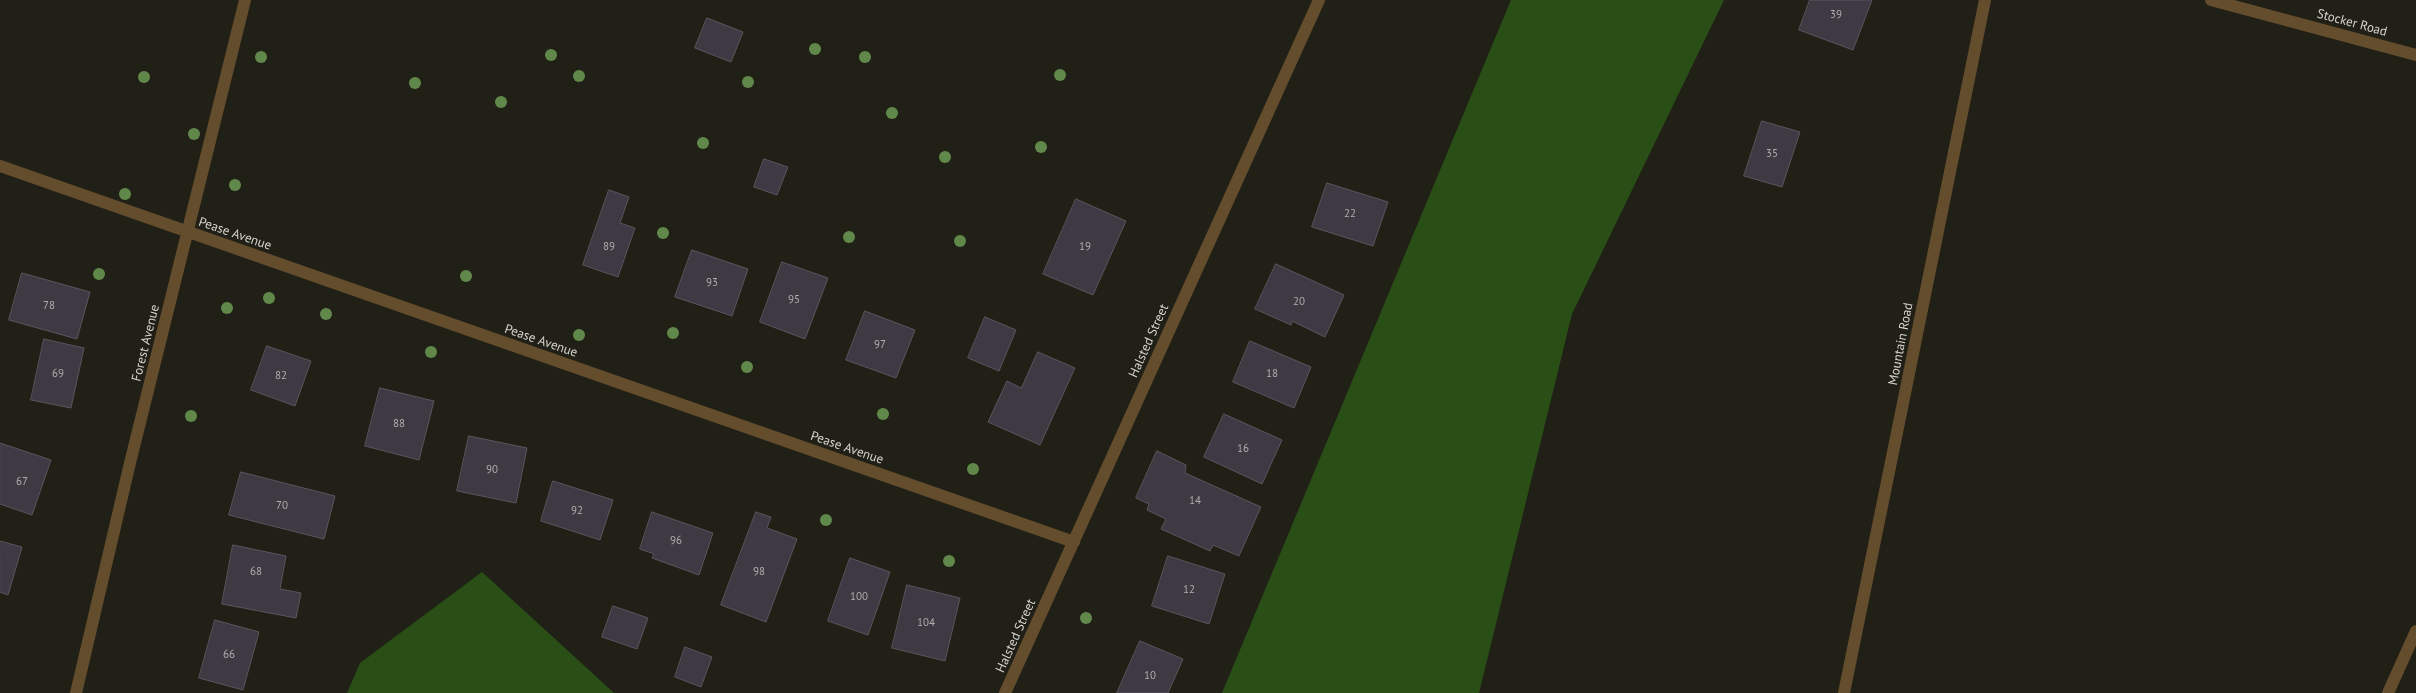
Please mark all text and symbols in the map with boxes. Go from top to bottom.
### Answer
street label: Stocker Road [2315,6,2389,40]
house number: 39 [1830,8,1842,22]
house number: 35 [1766,147,1778,161]
house number: 22 [1344,207,1356,221]
street label: Pease Avenue [197,214,273,254]
house number: 89 [603,240,615,254]
house number: 19 [1079,240,1091,254]
house number: 93 [706,276,718,290]
house number: 95 [788,293,800,307]
house number: 20 [1293,295,1305,309]
house number: 78 [43,299,55,313]
street label: Mountain Road [1885,301,1917,387]
street label: Halsted Street [1126,302,1172,380]
street label: Forest Avenue [129,303,163,383]
street label: Pease Avenue [503,321,579,361]
house number: 97 [874,338,886,352]
house number: 69 [52,367,64,381]
house number: 18 [1266,367,1278,381]
house number: 82 [275,369,287,383]
house number: 88 [393,417,405,431]
street label: Pease Avenue [809,428,885,468]
house number: 16 [1237,442,1249,456]
house number: 90 [486,463,498,477]
house number: 67 [16,475,28,489]
house number: 14 [1189,494,1201,508]
house number: 70 [276,499,288,513]
house number: 92 [571,504,583,518]
house number: 96 [670,534,682,548]
house number: 68 [250,565,262,579]
house number: 98 [753,565,765,579]
house number: 12 [1183,583,1195,597]
house number: 100 [850,590,868,604]
street label: Halsted Street [993,597,1039,675]
house number: 104 [917,616,935,630]
house number: 66 [223,648,235,662]
house number: 10 [1144,669,1156,683]

